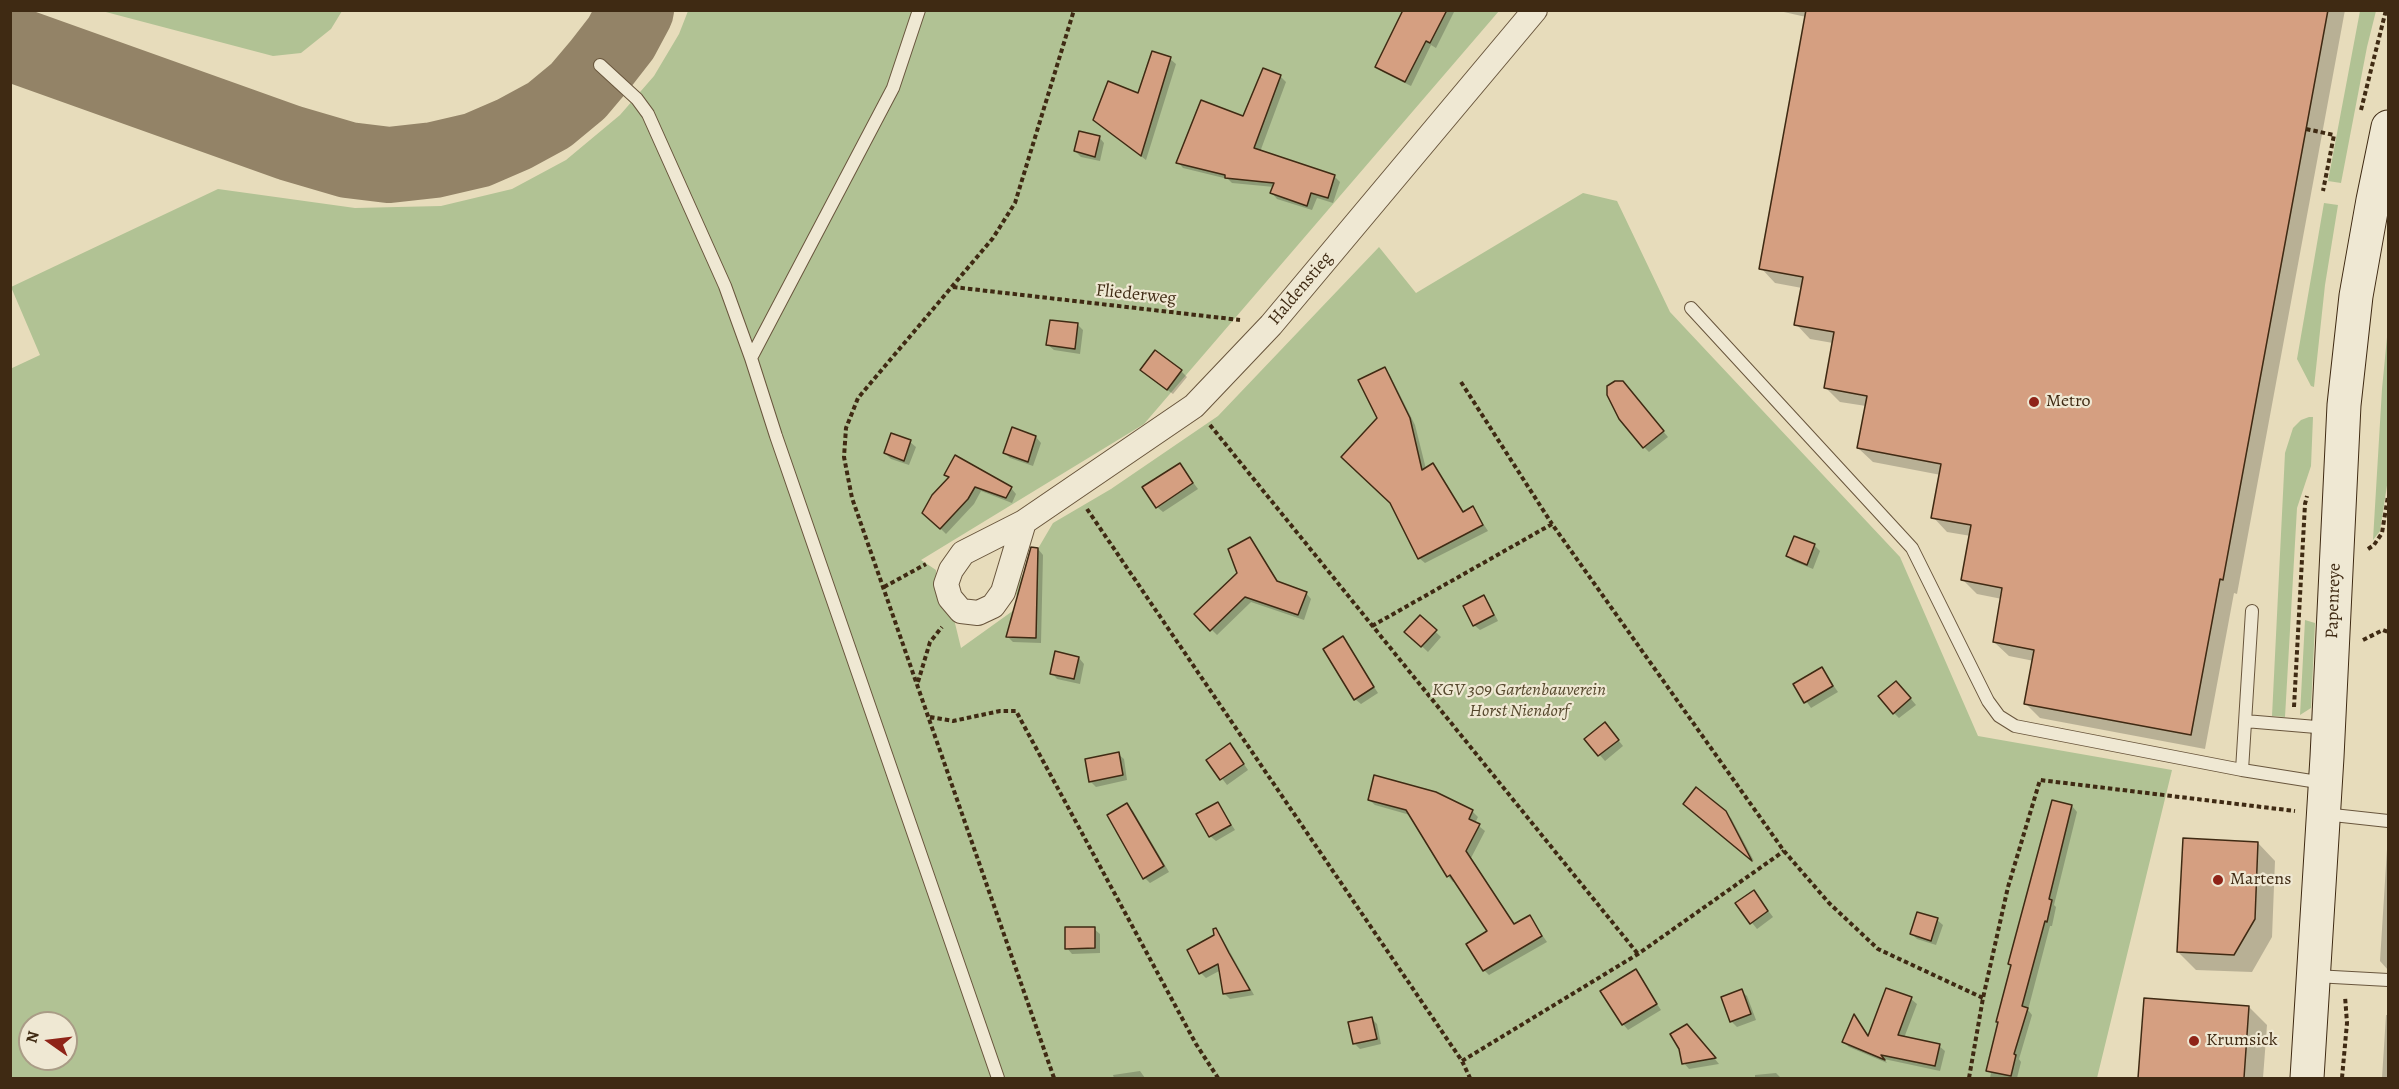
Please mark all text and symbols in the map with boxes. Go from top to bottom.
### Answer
street label: Haldenstieg [1264,248,1338,330]
street label: Fliederweg [1095,280,1177,310]
place label: Metro [2046,391,2091,413]
marker: Metro [2027,395,2041,409]
street label: Papenreye [2322,563,2346,639]
park label: KGV 309 Gartenbauverein Horst Niendorf [1432,680,1606,722]
place label: Martens [2230,869,2291,891]
marker: Martens [2211,873,2225,887]
north arrow [18,1011,78,1071]
text: N [20,1029,45,1045]
place label: Krumsick [2206,1030,2278,1052]
marker: Krumsick [2187,1034,2201,1048]

